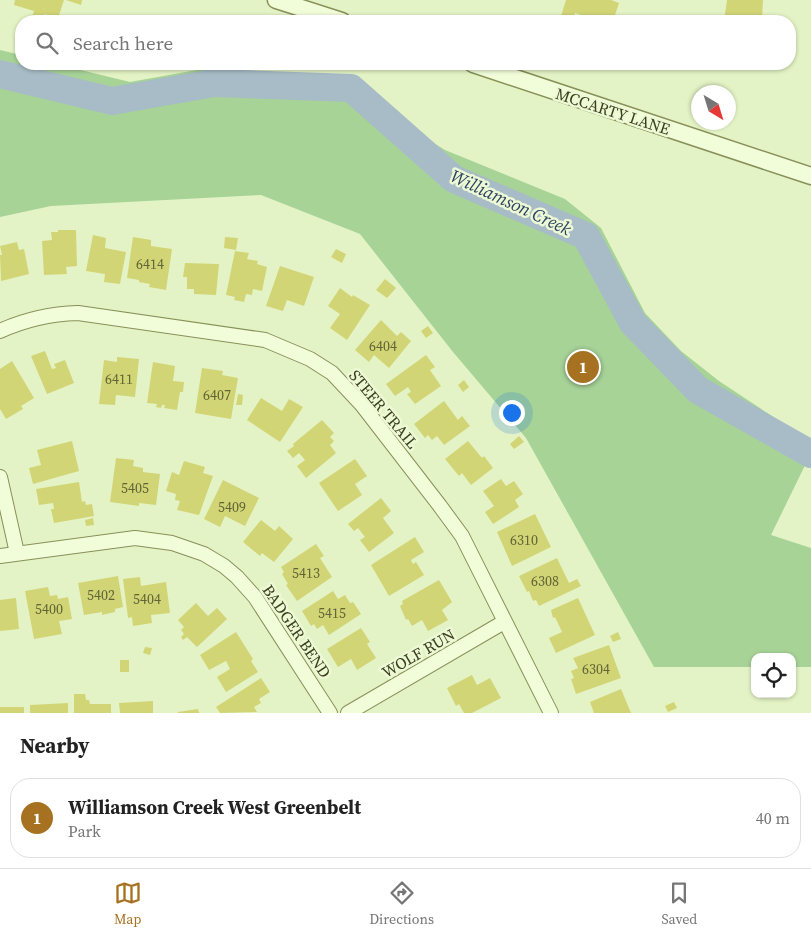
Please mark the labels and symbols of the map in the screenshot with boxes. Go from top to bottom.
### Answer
street label: MCCARTY LANE [553,82,673,140]
north arrow [691,85,736,130]
water label: Williamson Creek [447,163,576,241]
house number: 6414 [136,254,164,274]
house number: 6404 [369,336,397,356]
pin: 1 [567,348,599,386]
street label: STEER TRAIL [344,365,424,453]
house number: 6411 [105,369,133,389]
house number: 6407 [203,385,231,405]
your location [499,400,525,426]
house number: 5405 [121,478,149,498]
house number: 5409 [218,497,246,517]
house number: 6310 [510,530,538,550]
house number: 5413 [292,563,320,583]
house number: 6308 [531,571,559,591]
street label: BADGER BEND [258,580,336,682]
house number: 5402 [87,585,115,605]
house number: 5404 [133,589,161,609]
house number: 5400 [35,599,63,619]
house number: 5415 [318,603,346,623]
street label: WOLF RUN [377,623,459,683]
house number: 6304 [582,659,610,679]

